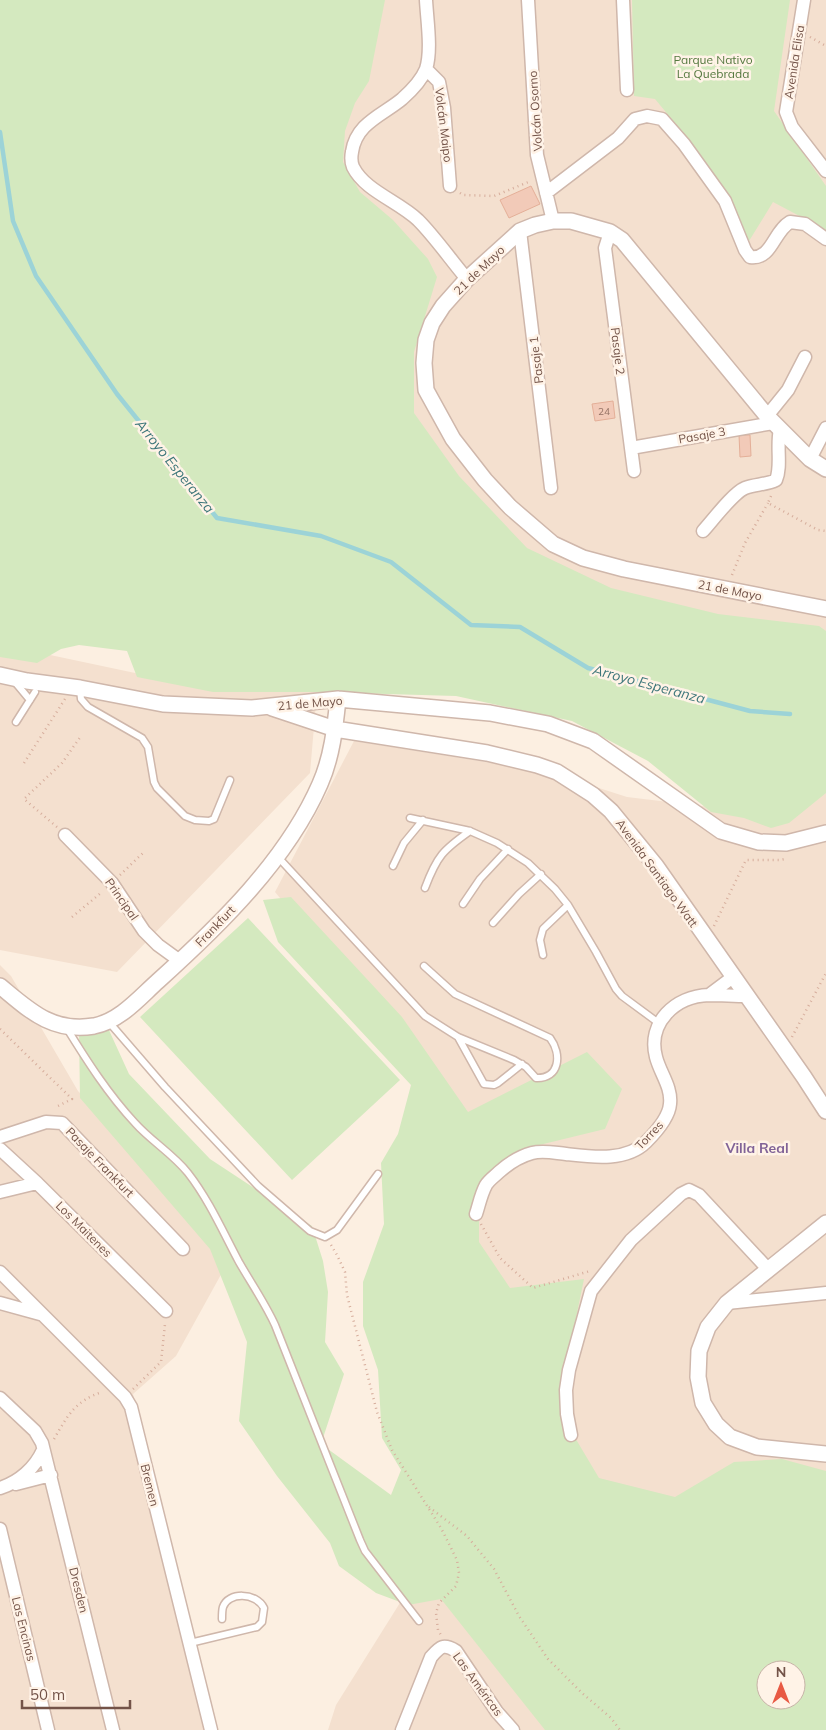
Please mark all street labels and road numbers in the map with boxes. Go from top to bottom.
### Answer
street label: Avenida Elisa [781,24,807,100]
street label: Volcán Osorno [525,70,545,152]
street label: Volcán Maipo [432,87,456,163]
street label: 21 de Mayo [450,242,508,298]
street label: Pasaje 2 [608,326,628,376]
street label: Pasaje 1 [526,335,546,385]
street label: Pasaje 3 [677,423,727,447]
street label: 21 de Mayo [697,576,763,604]
street label: 21 de Mayo [277,693,343,713]
street label: Avenida Santiago Watt [613,816,701,930]
street label: Principal [102,875,142,923]
street label: Frankfurt [192,902,238,950]
street label: Torres [632,1117,666,1153]
street label: Pasaje Frankfurt [63,1124,137,1200]
street label: Los Maitenes [53,1198,115,1260]
street label: Bremen [138,1462,162,1508]
street label: Dresden [66,1566,92,1614]
street label: Las Encinas [9,1595,39,1663]
street label: Las Américas [450,1649,506,1719]

